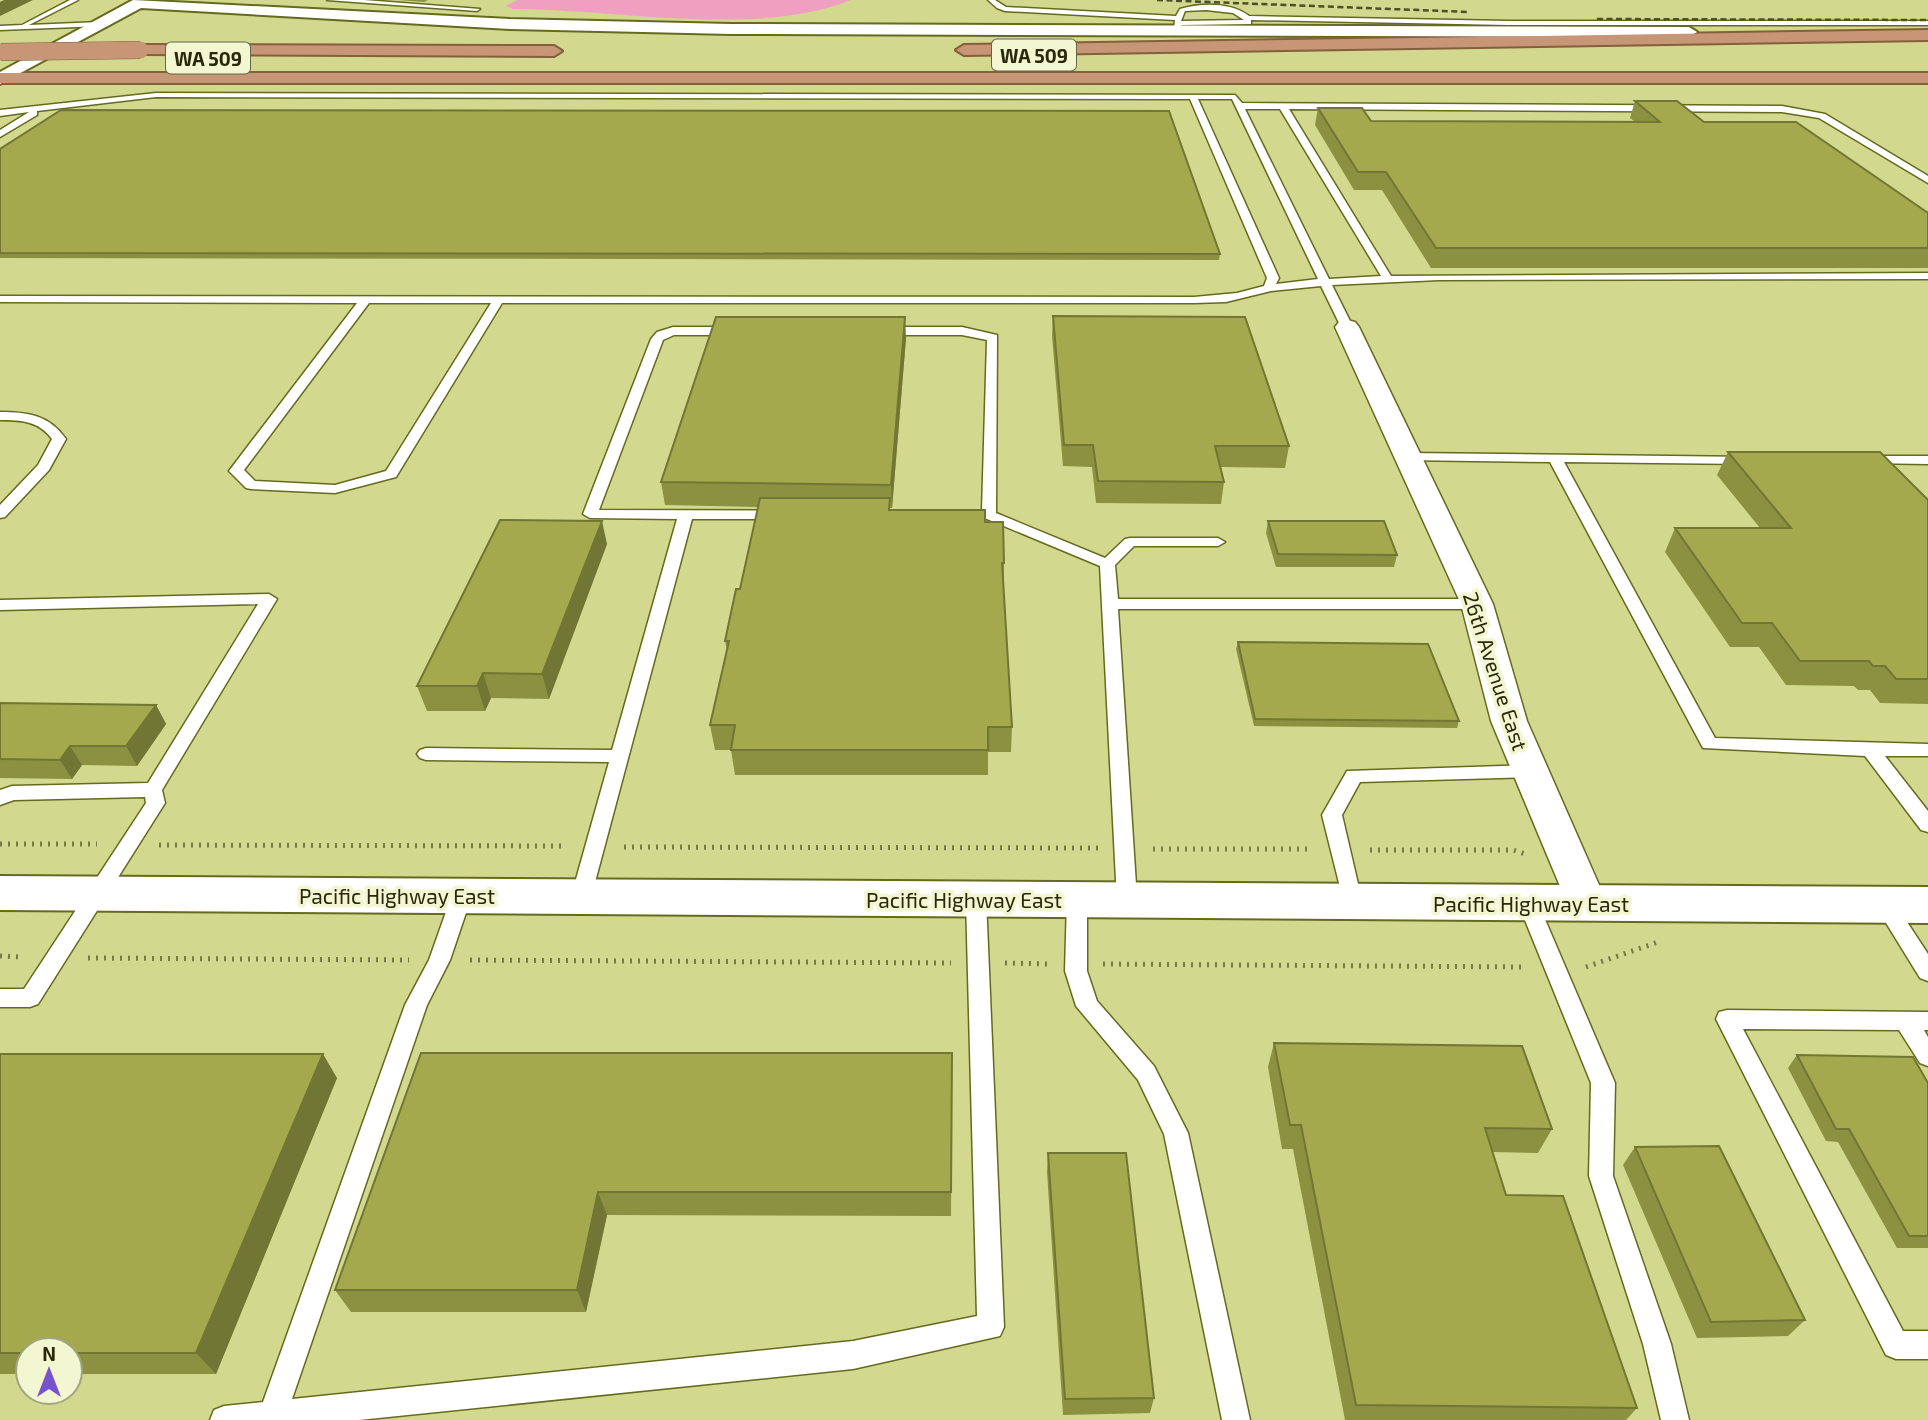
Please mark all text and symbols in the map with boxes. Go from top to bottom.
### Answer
road number: WA 509 [992,40,1076,70]
road number: WA 509 [166,43,250,74]
street label: 26th Avenue East [1459,589,1533,753]
street label: Pacific Highway East [299,883,495,908]
street label: Pacific Highway East [866,887,1062,912]
street label: Pacific Highway East [1433,891,1629,916]
north arrow [14,1336,84,1406]
text: N [42,1342,56,1365]

